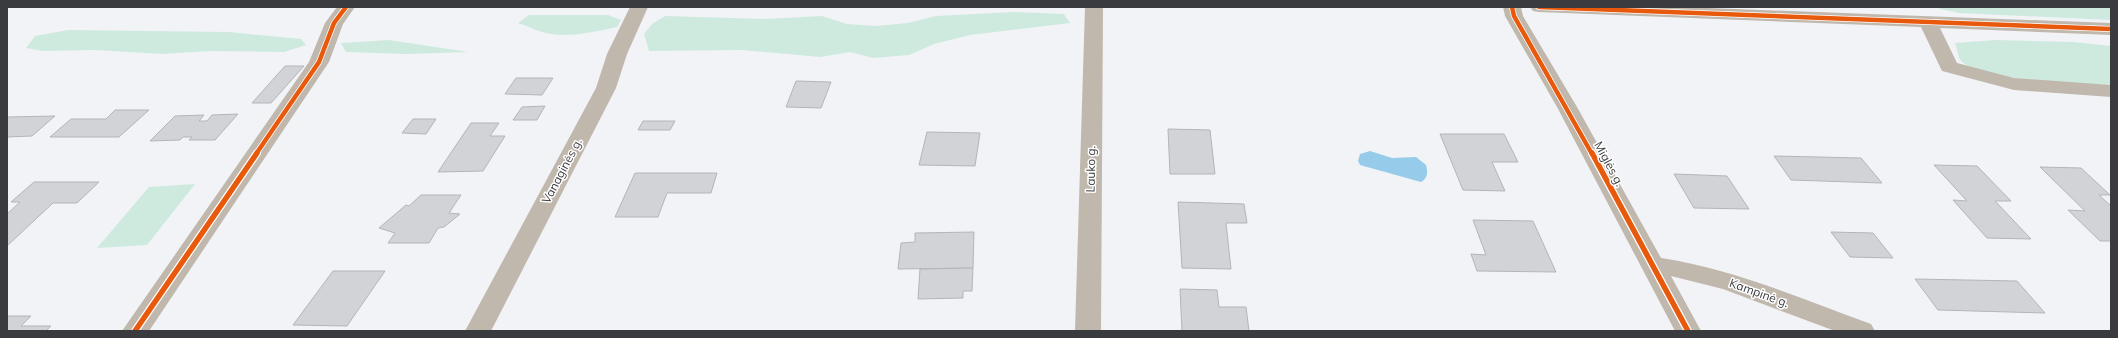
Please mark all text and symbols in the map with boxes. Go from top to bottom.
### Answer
street label: Vanaginės g. [538,136,585,206]
street label: Miglės g. [1591,139,1628,189]
street label: Lauko g. [1083,146,1098,192]
street label: Kampinė g. [1727,275,1791,310]

